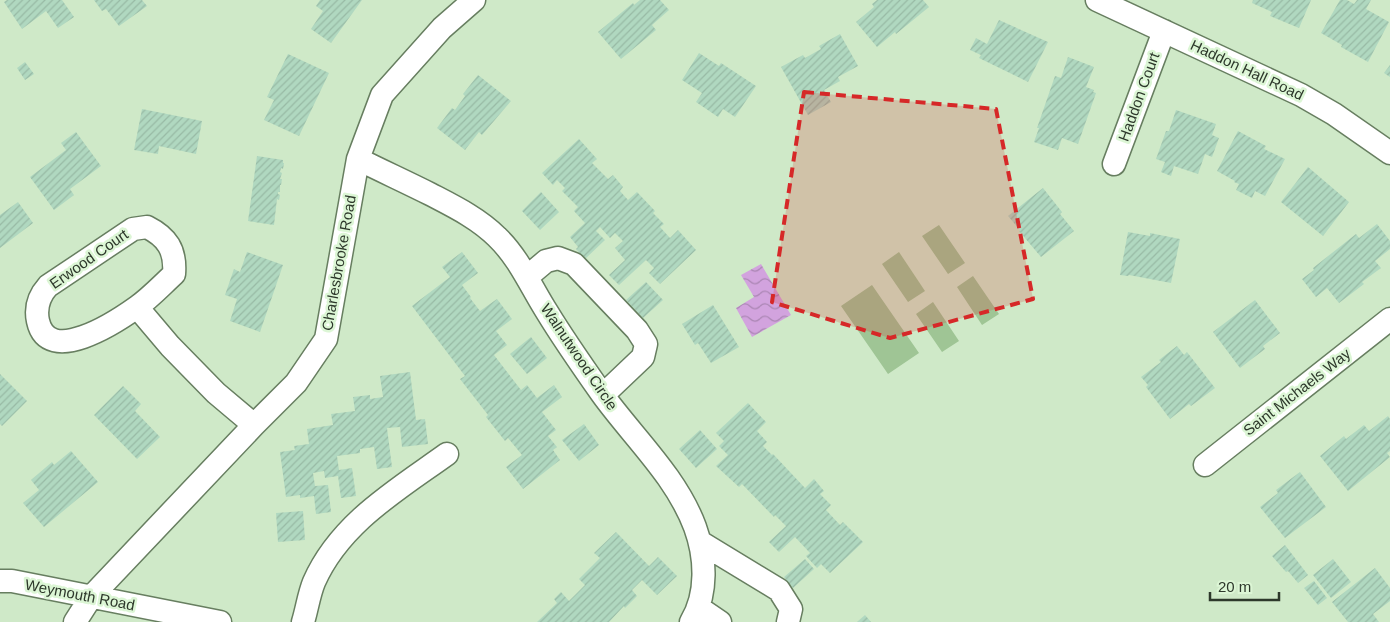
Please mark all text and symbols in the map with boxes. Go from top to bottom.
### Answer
street label: Haddon Hall Road [1188,36,1306,103]
street label: Haddon Court [1115,49,1163,144]
street label: Charlesbrooke Road [318,194,359,332]
street label: Erwood Court [46,225,132,292]
street label: Walnutwood Circle [538,300,621,413]
street label: Saint Michaels Way [1240,344,1354,439]
scale bar [1210,570,1279,602]
street label: Weymouth Road [24,576,136,613]
text: 20 m [1218,578,1251,595]

